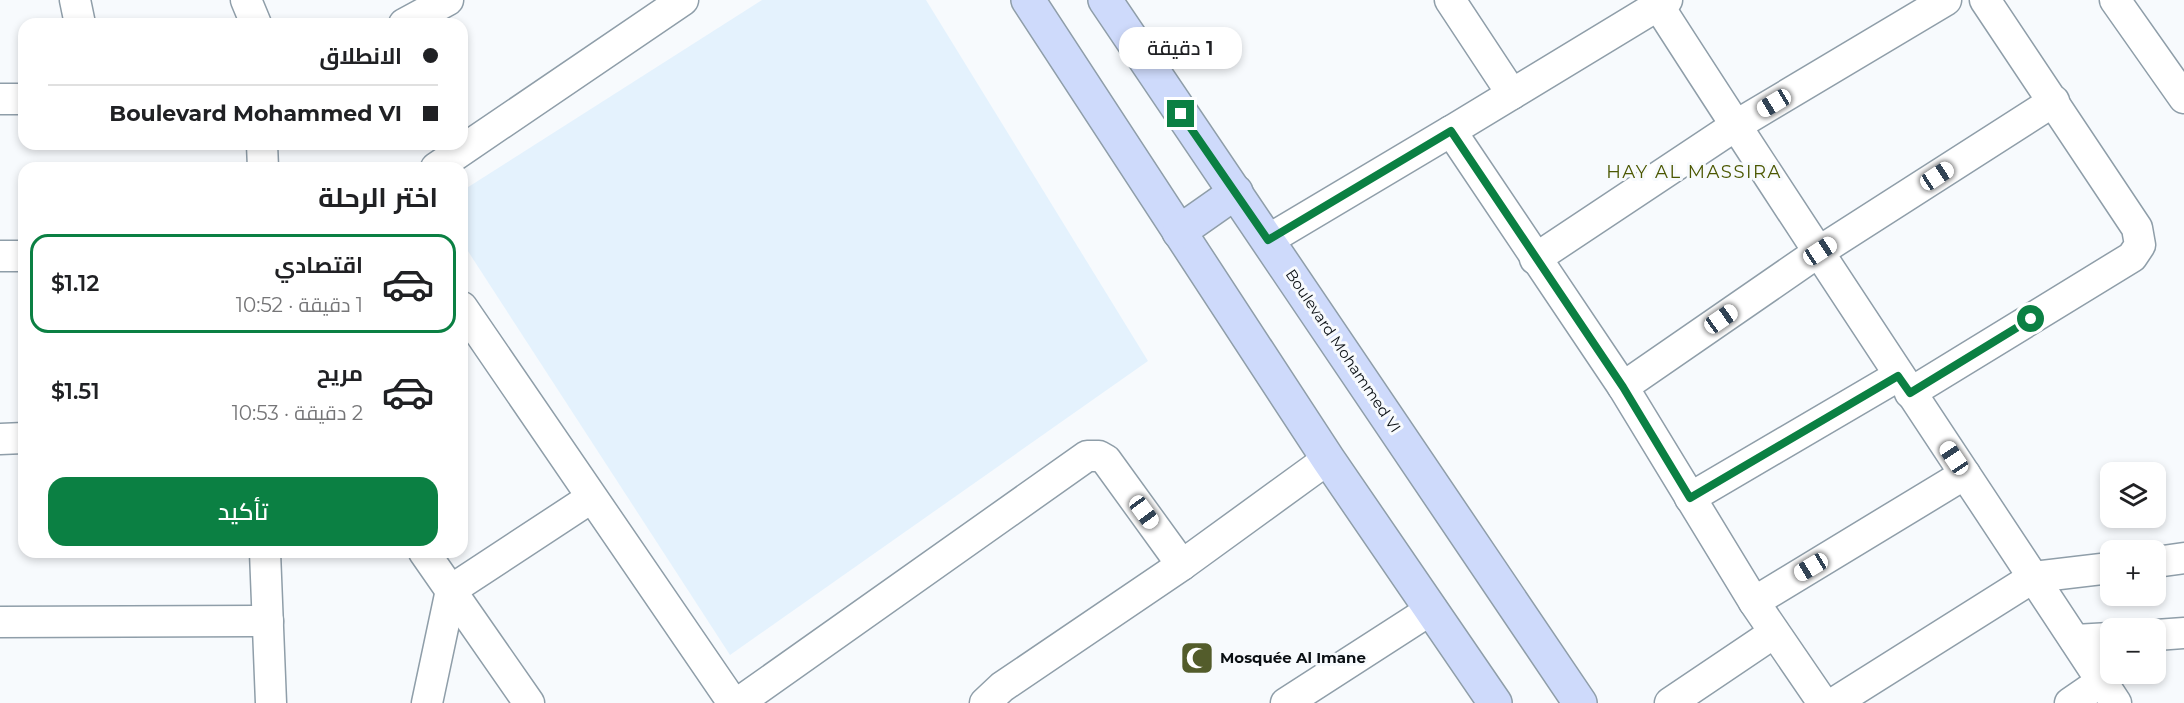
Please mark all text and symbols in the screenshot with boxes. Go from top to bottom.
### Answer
callout: 1 دقيقة [1120,27,1242,69]
text: 1 دقيقة [1147,36,1214,60]
text: الانطلاق [319,43,402,70]
car [1754,86,1794,120]
text: Boulevard Mohammed VI [109,100,402,127]
route end [1167,100,1194,127]
car [1917,159,1957,193]
district label: HAY AL MASSIRA [1606,161,1782,183]
text: اختر الرحلة [318,181,438,214]
car [1800,234,1840,268]
text: اقتصادي [274,252,363,279]
icon: car [381,257,435,311]
street label: Boulevard Mohammed VI [1282,265,1405,436]
text: $1.12 [51,270,99,297]
text: 1 دقيقة · 10:52 [236,293,363,317]
car [1701,301,1741,337]
route start [2017,305,2044,332]
text: مريح [317,360,363,387]
icon: car [381,365,435,419]
text: $1.51 [51,378,100,405]
text: 2 دقيقة · 10:53 [232,401,363,425]
car [1936,438,1972,478]
map controls [2100,462,2166,684]
button: layers [2100,462,2166,528]
button: تأكيد [48,477,438,546]
car [1126,492,1162,532]
button: + [2100,540,2166,606]
car [1791,550,1831,584]
button: − [2100,618,2166,684]
mosque icon: Mosquée Al Imane [1179,640,1215,676]
place label: Mosquée Al Imane [1220,648,1366,667]

